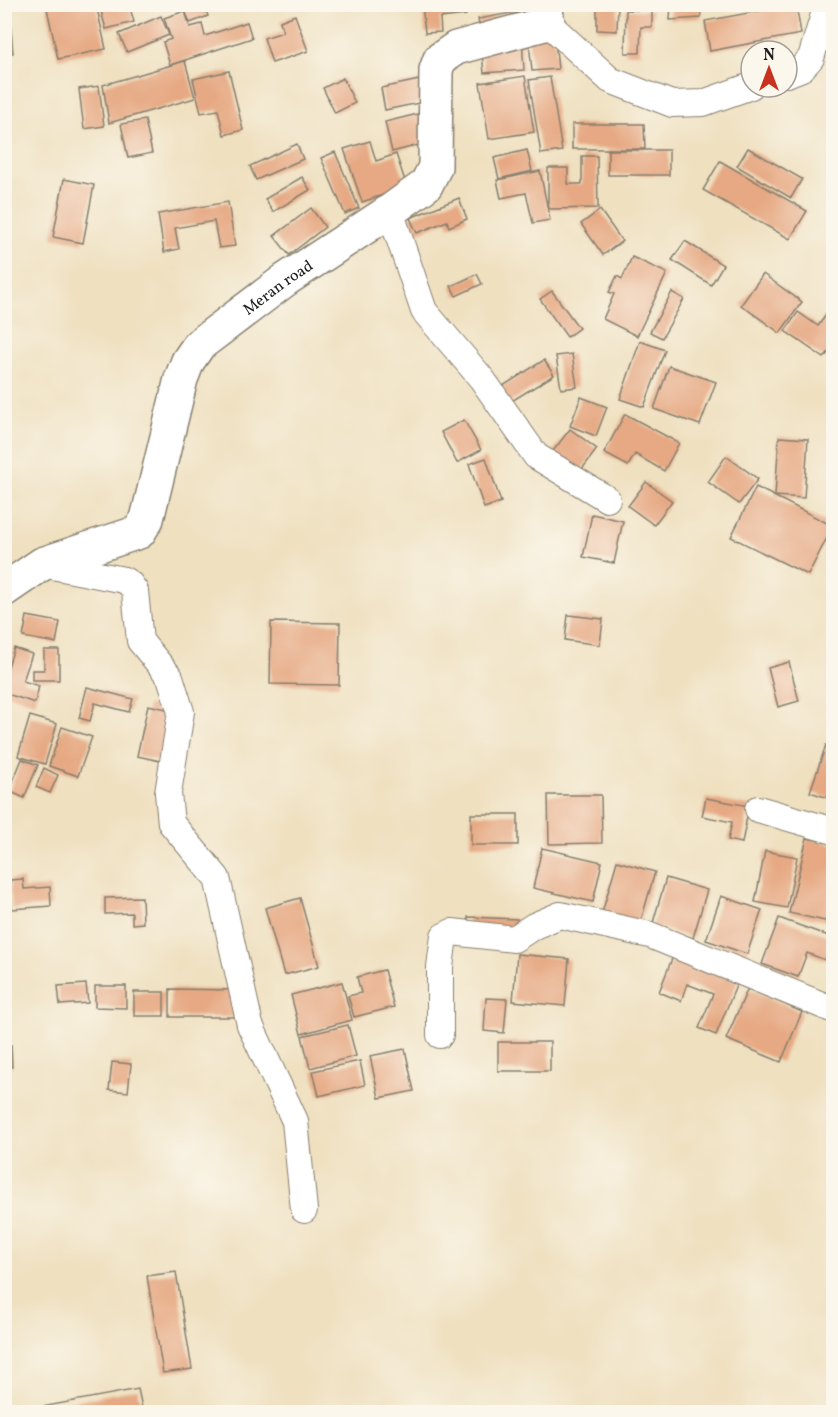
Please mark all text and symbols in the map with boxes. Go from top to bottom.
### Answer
north arrow [739,39,799,99]
text: N [763,45,775,67]
street label: Meran road [239,256,318,321]

